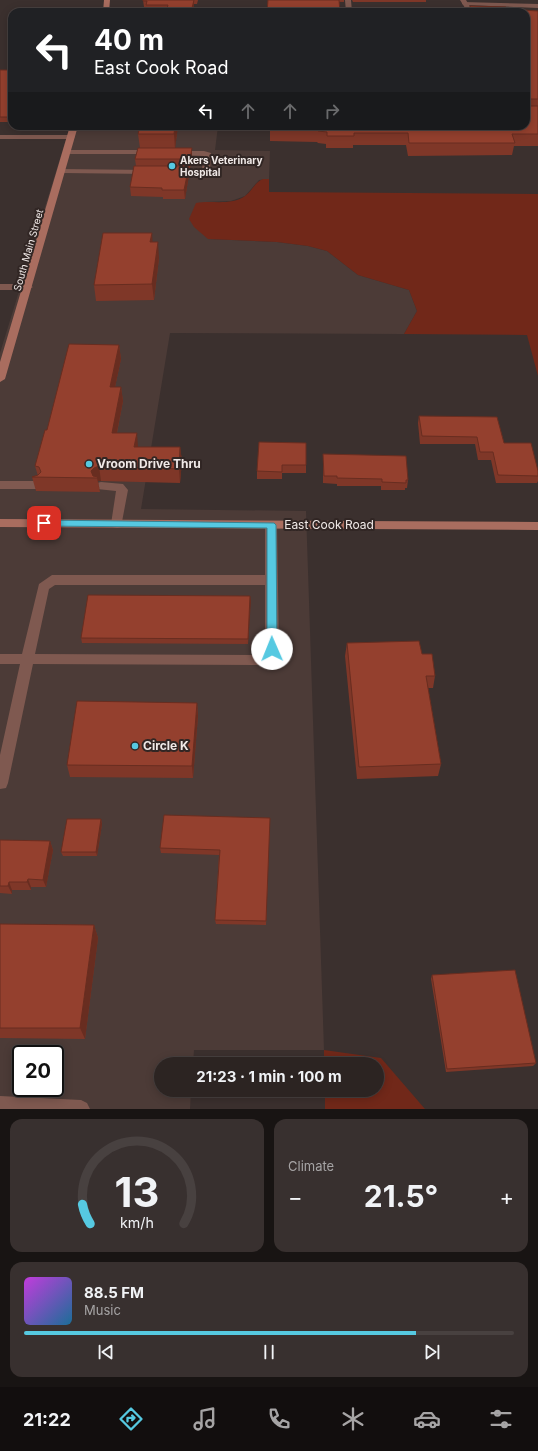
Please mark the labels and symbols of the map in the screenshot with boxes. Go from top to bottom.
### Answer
place label: Akers Veterinary Hospital [180,154,263,178]
marker: Akers Veterinary Hospital [167,161,177,171]
street label: South Main Street [11,207,46,292]
place label: Vroom Drive Thru [97,456,201,471]
marker: Vroom Drive Thru [84,459,94,469]
pin [27,506,61,540]
street label: East Cook Road [284,517,374,532]
position arrow [251,628,293,670]
place label: Circle K [143,738,189,753]
marker: Circle K [130,741,140,751]
speed limit sign: 20 [12,1045,64,1097]

